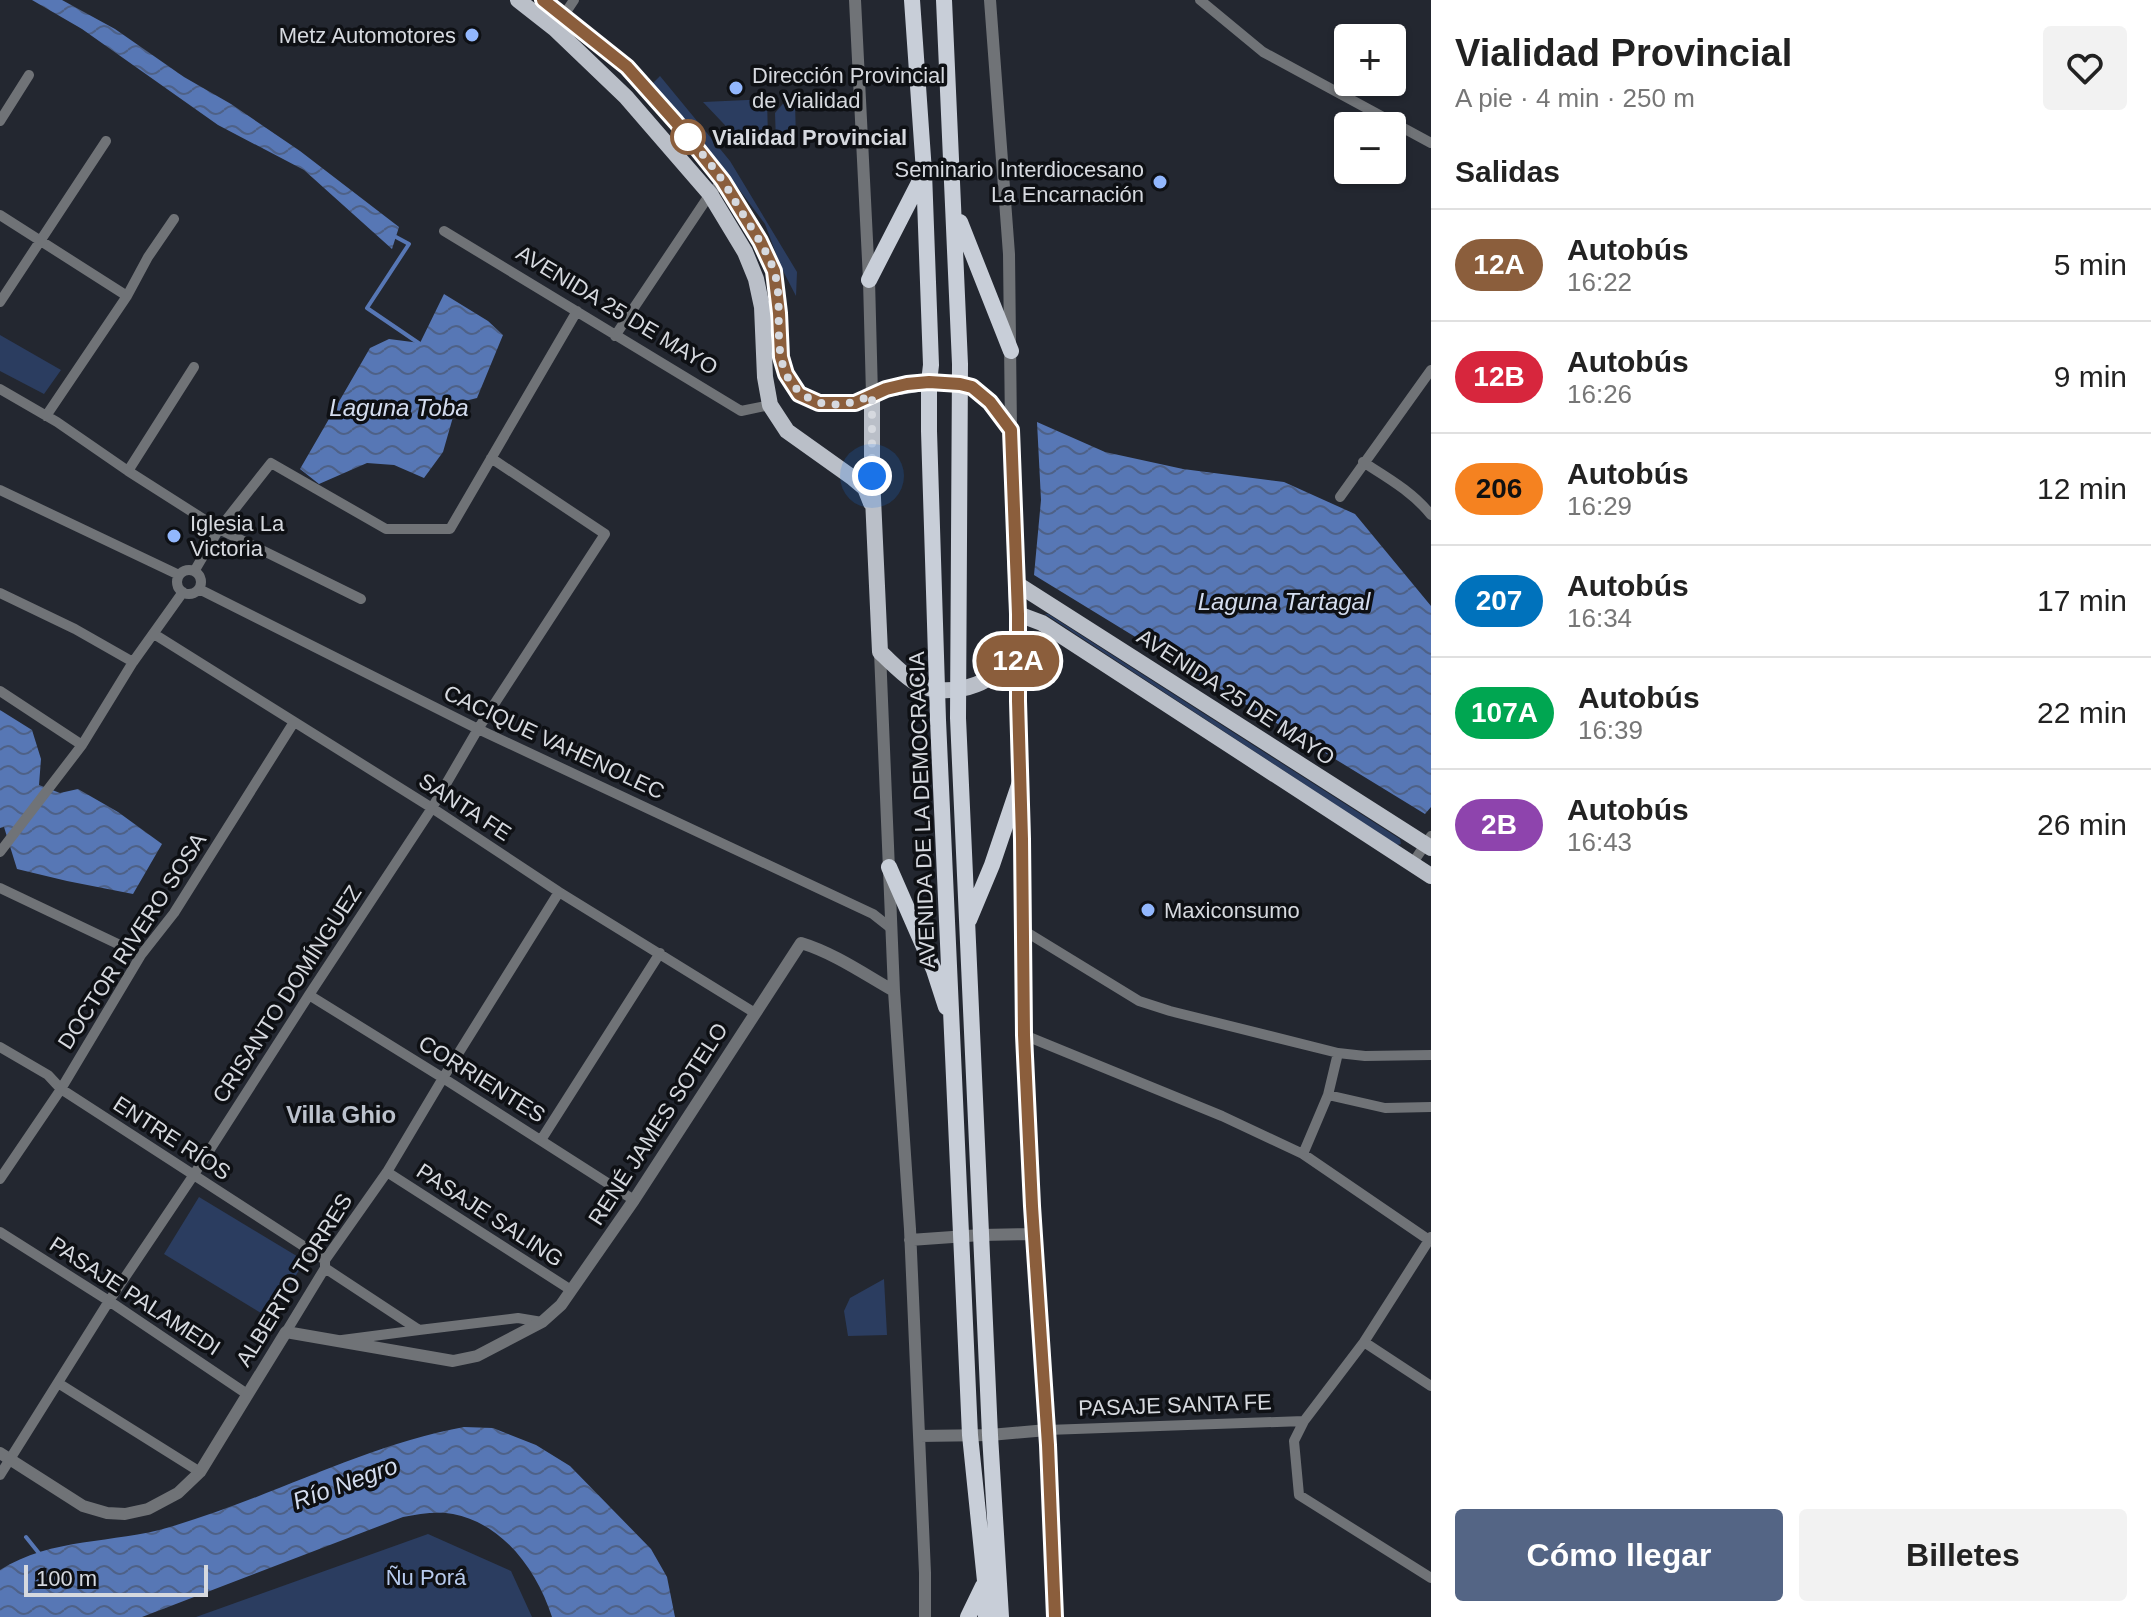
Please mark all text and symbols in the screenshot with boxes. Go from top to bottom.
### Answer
place label: Metz Automotores [279,23,456,48]
map controls [1334,24,1406,184]
button: + [1334,24,1406,96]
marker: Metz Automotores [463,26,481,44]
button: heart [2043,26,2127,110]
text: Vialidad Provincial [1455,32,1792,74]
place label: Dirección Provincial de Vialidad [752,63,945,113]
marker: Dirección Provincial de Vialidad [727,79,745,97]
text: A pie · 4 min · 250 m [1455,83,1695,113]
button: − [1334,112,1406,184]
marker: Vialidad Provincial [671,120,705,154]
place label: Vialidad Provincial [712,125,907,150]
text: Salidas [1455,155,1560,188]
place label: Seminario Interdiocesano La Encarnación [895,157,1144,207]
marker: Seminario Interdiocesano La Encarnación [1151,173,1169,191]
text: Autobús [1567,233,1689,266]
street label: AVENIDA 25 DE MAYO [512,240,722,380]
text: 5 min [2054,248,2127,281]
text: 12A [1473,249,1525,280]
text: 16:22 [1567,267,1632,297]
text: Autobús [1567,345,1689,378]
text: 9 min [2054,360,2127,393]
text: 12B [1473,361,1525,392]
text: 16:26 [1567,379,1632,409]
water label: Laguna Toba [329,394,469,421]
your location [852,456,892,496]
text: Autobús [1567,457,1689,490]
text: 12 min [2037,472,2127,505]
text: 206 [1476,473,1522,504]
text: 16:29 [1567,491,1632,521]
place label: Iglesia La Victoria [190,511,285,561]
marker: Iglesia La Victoria [165,527,183,545]
text: Autobús [1567,569,1689,602]
text: 17 min [2037,584,2127,617]
text: 207 [1476,585,1522,616]
water label: Laguna Tartagal [1198,588,1371,615]
text: 16:34 [1567,603,1632,633]
street label: AVENIDA 25 DE MAYO [1133,624,1339,770]
line badge: 12A [972,635,1064,687]
text: 12A [992,645,1044,676]
street label: AVENIDA DE LA DEMOCRACIA [904,651,940,969]
street label: CACIQUE VAHENOLEC [440,680,668,804]
text: Autobús [1578,681,1700,714]
text: 22 min [2037,696,2127,729]
text: 107A [1471,697,1538,728]
text: 16:39 [1578,715,1643,745]
street label: SANTA FE [414,768,516,846]
text: Autobús [1567,793,1689,826]
text: 26 min [2037,808,2127,841]
text: 2B [1481,809,1517,840]
text: 16:43 [1567,827,1632,857]
street label: DOCTOR RIVERO SOSA [53,828,211,1054]
street label: CRISANTO DOMÍNGUEZ [207,881,367,1107]
place label: Maxiconsumo [1164,898,1300,923]
marker: Maxiconsumo [1139,901,1157,919]
street label: RENÉ JAMES SOTELO [583,1018,733,1230]
street label: CORRIENTES [414,1030,550,1128]
street label: ENTRE RÍOS [109,1091,235,1185]
district label: Villa Ghio [286,1101,396,1128]
street label: PASAJE SALING [412,1158,568,1272]
street label: ALBERTO TORRES [231,1189,357,1371]
street label: PASAJE PALAMEDI [45,1231,225,1361]
street label: PASAJE SANTA FE [1078,1389,1272,1421]
water label: Río Negro [289,1452,401,1514]
button: Cómo llegar [1455,1509,1783,1601]
button: Billetes [1799,1509,2127,1601]
scale bar [24,1561,208,1597]
park label: Ñu Porá [386,1565,467,1590]
text: 100 m [36,1566,97,1591]

